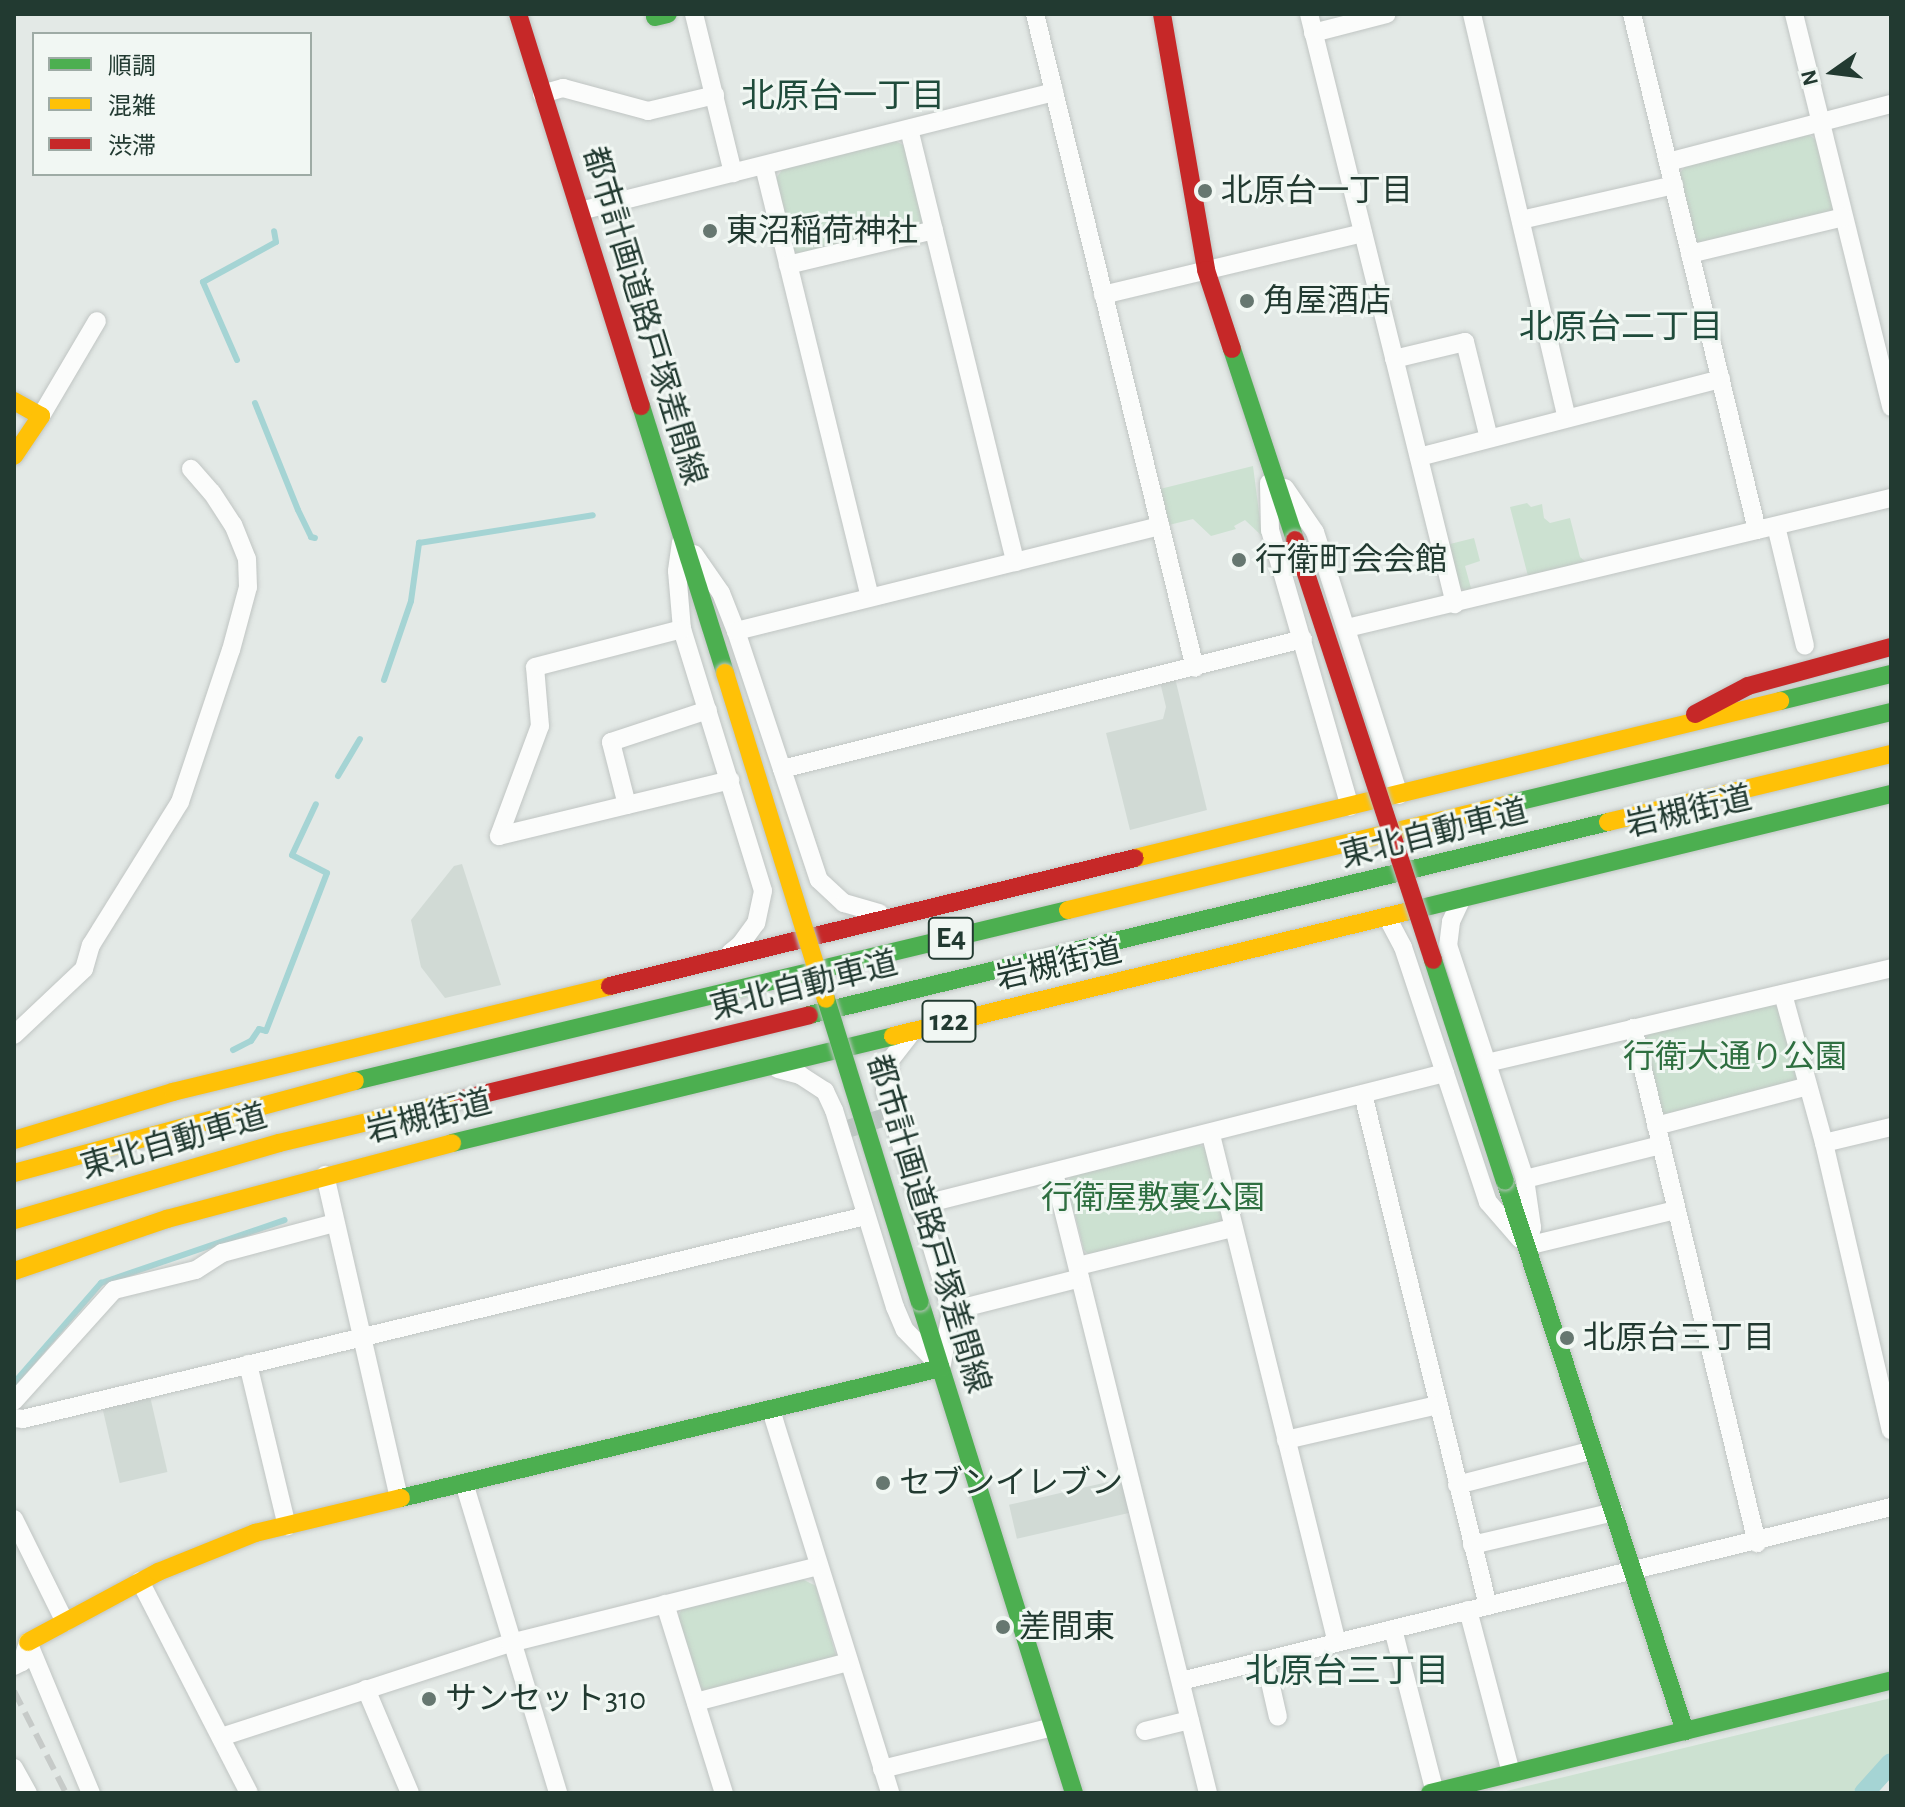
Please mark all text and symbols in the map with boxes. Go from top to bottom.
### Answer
legend [32,32,312,176]
north arrow [1793,32,1873,112]
text: 順調 [108,55,156,79]
text: N [1797,68,1822,88]
district label: 北原台一丁目 [741,78,945,118]
text: 混雑 [108,95,156,119]
text: 渋滞 [108,135,156,159]
street label: 都市計画道路戸塚差間線 [574,142,714,490]
place label: 北原台一丁目 [1221,172,1413,210]
marker: 北原台一丁目 [1196,182,1214,200]
place label: 東沼稲荷神社 [726,212,918,250]
marker: 東沼稲荷神社 [701,222,719,240]
place label: 角屋酒店 [1263,282,1391,320]
marker: 角屋酒店 [1238,292,1256,310]
district label: 北原台二丁目 [1519,309,1723,349]
place label: 行衛町会会館 [1255,541,1447,579]
marker: 行衛町会会館 [1230,551,1248,569]
street label: 岩槻街道 [1622,779,1756,845]
street label: 東北自動車道 [1336,792,1532,876]
road number: E4 [927,912,975,964]
street label: 岩槻街道 [992,932,1126,998]
street label: 東北自動車道 [706,944,902,1028]
road number: 122 [921,995,977,1047]
park label: 行衛大通り公園 [1623,1038,1847,1076]
street label: 都市計画道路戸塚差間線 [858,1050,998,1398]
street label: 岩槻街道 [362,1083,496,1151]
street label: 東北自動車道 [76,1097,272,1187]
park label: 行衛屋敷裏公園 [1041,1179,1265,1217]
place label: 北原台三丁目 [1583,1319,1775,1357]
marker: 北原台三丁目 [1558,1329,1576,1347]
place label: セブンイレブン [899,1464,1123,1502]
marker: セブンイレブン [874,1474,892,1492]
place label: 差間東 [1019,1608,1115,1646]
marker: 差間東 [994,1618,1012,1636]
district label: 北原台三丁目 [1245,1653,1449,1693]
place label: サンセット310 [445,1680,646,1718]
marker: サンセット310 [420,1690,438,1708]

